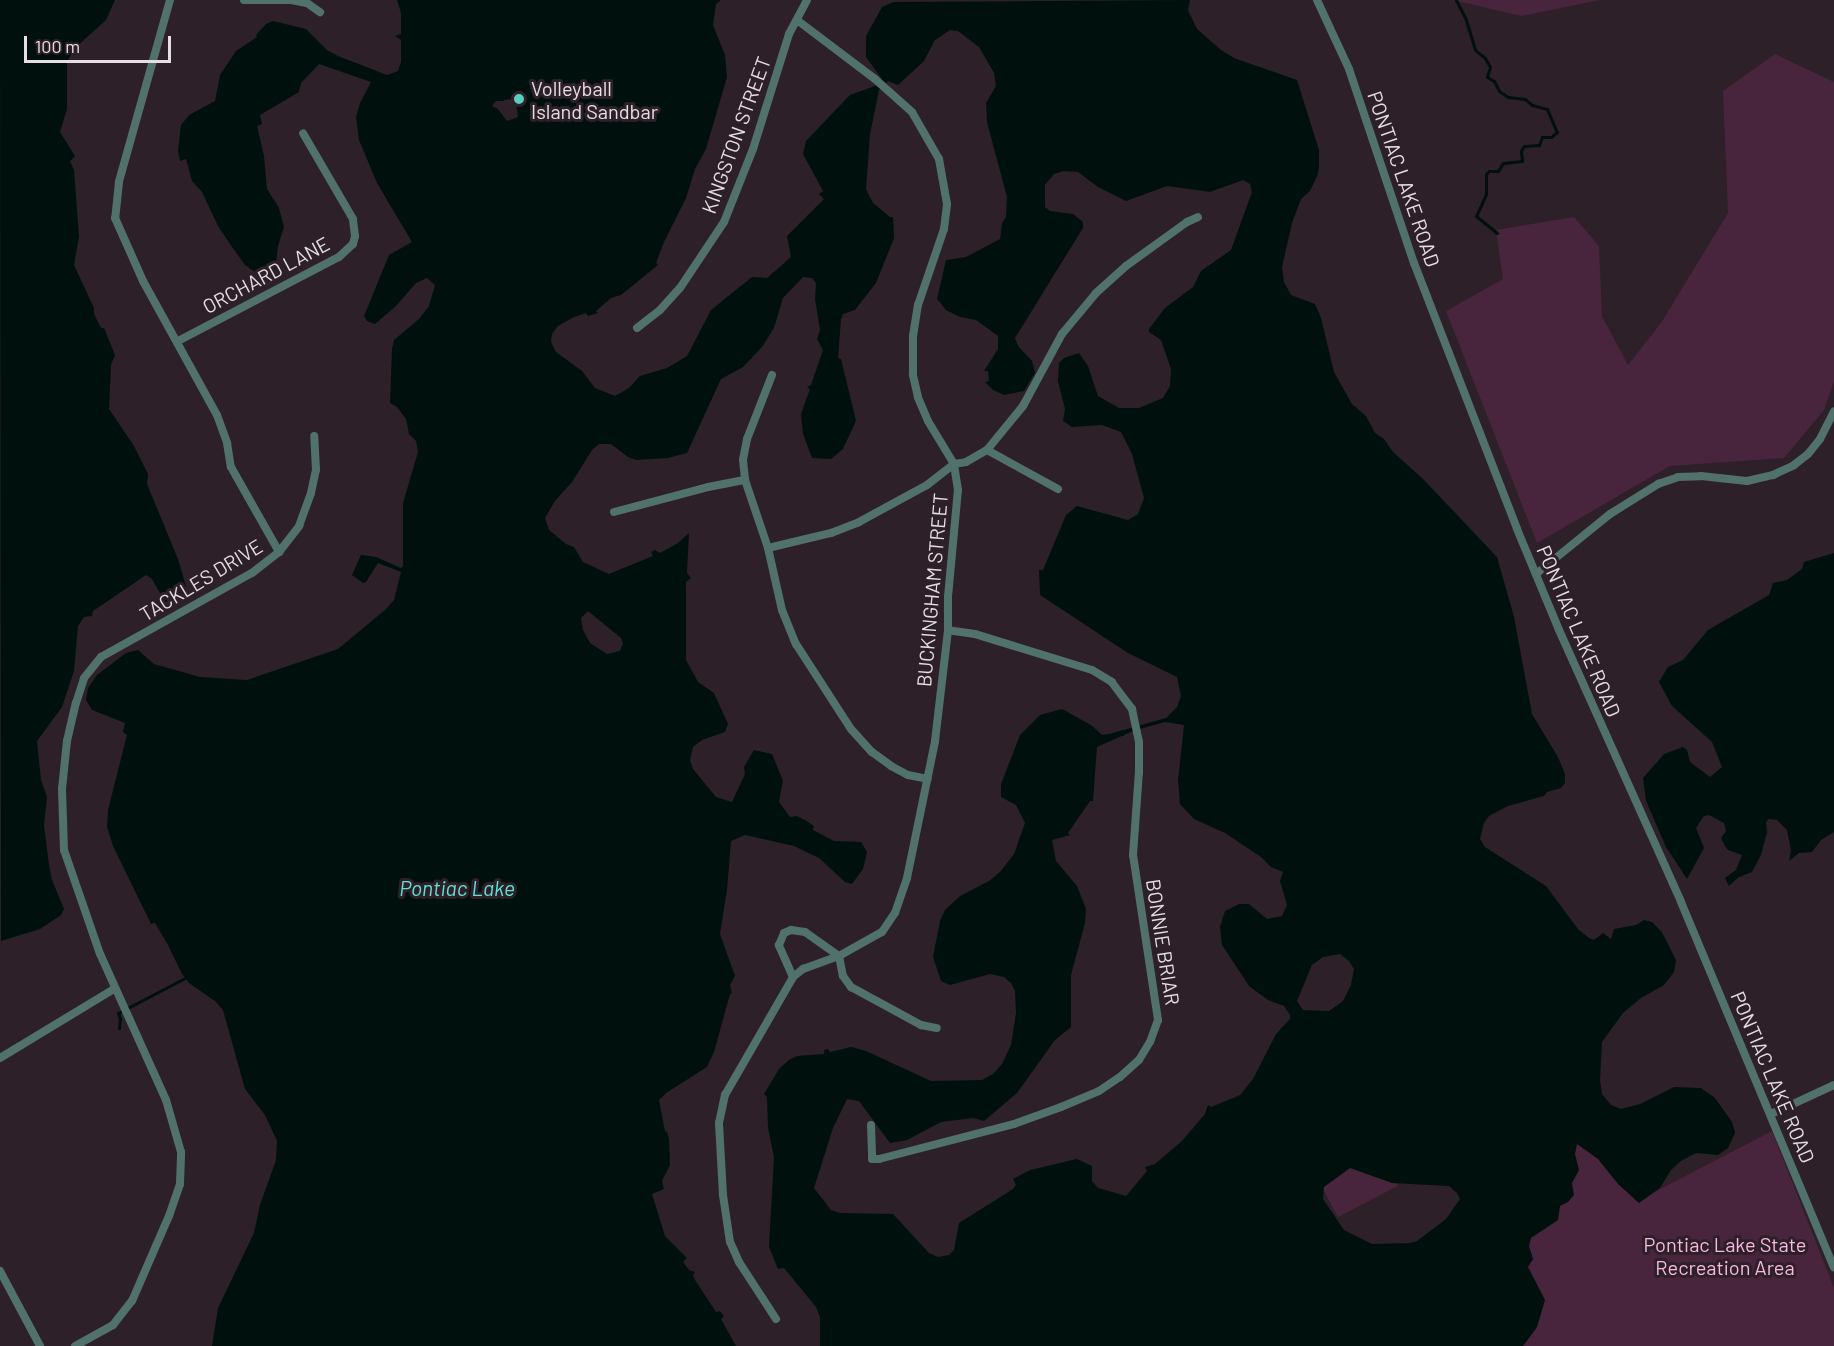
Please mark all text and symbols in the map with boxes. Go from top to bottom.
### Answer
scale bar [27,24,174,62]
text: 100 m [35,35,80,57]
street label: KINGSTON STREET [696,53,776,217]
place label: Volleyball Island Sandbar [531,76,658,123]
street label: PONTIAC LAKE ROAD [1363,88,1445,270]
marker: Volleyball Island Sandbar [512,92,526,106]
street label: ORCHARD LANE [198,231,334,319]
street label: BUCKINGHAM STREET [912,492,952,688]
street label: TACKLES DRIVE [135,534,267,626]
street label: PONTIAC LAKE ROAD [1532,542,1626,720]
water label: Pontiac Lake [399,875,515,901]
street label: BONNIE BRIAR [1141,877,1185,1007]
street label: PONTIAC LAKE ROAD [1726,988,1820,1166]
park label: Pontiac Lake State Recreation Area [1644,1233,1806,1280]

